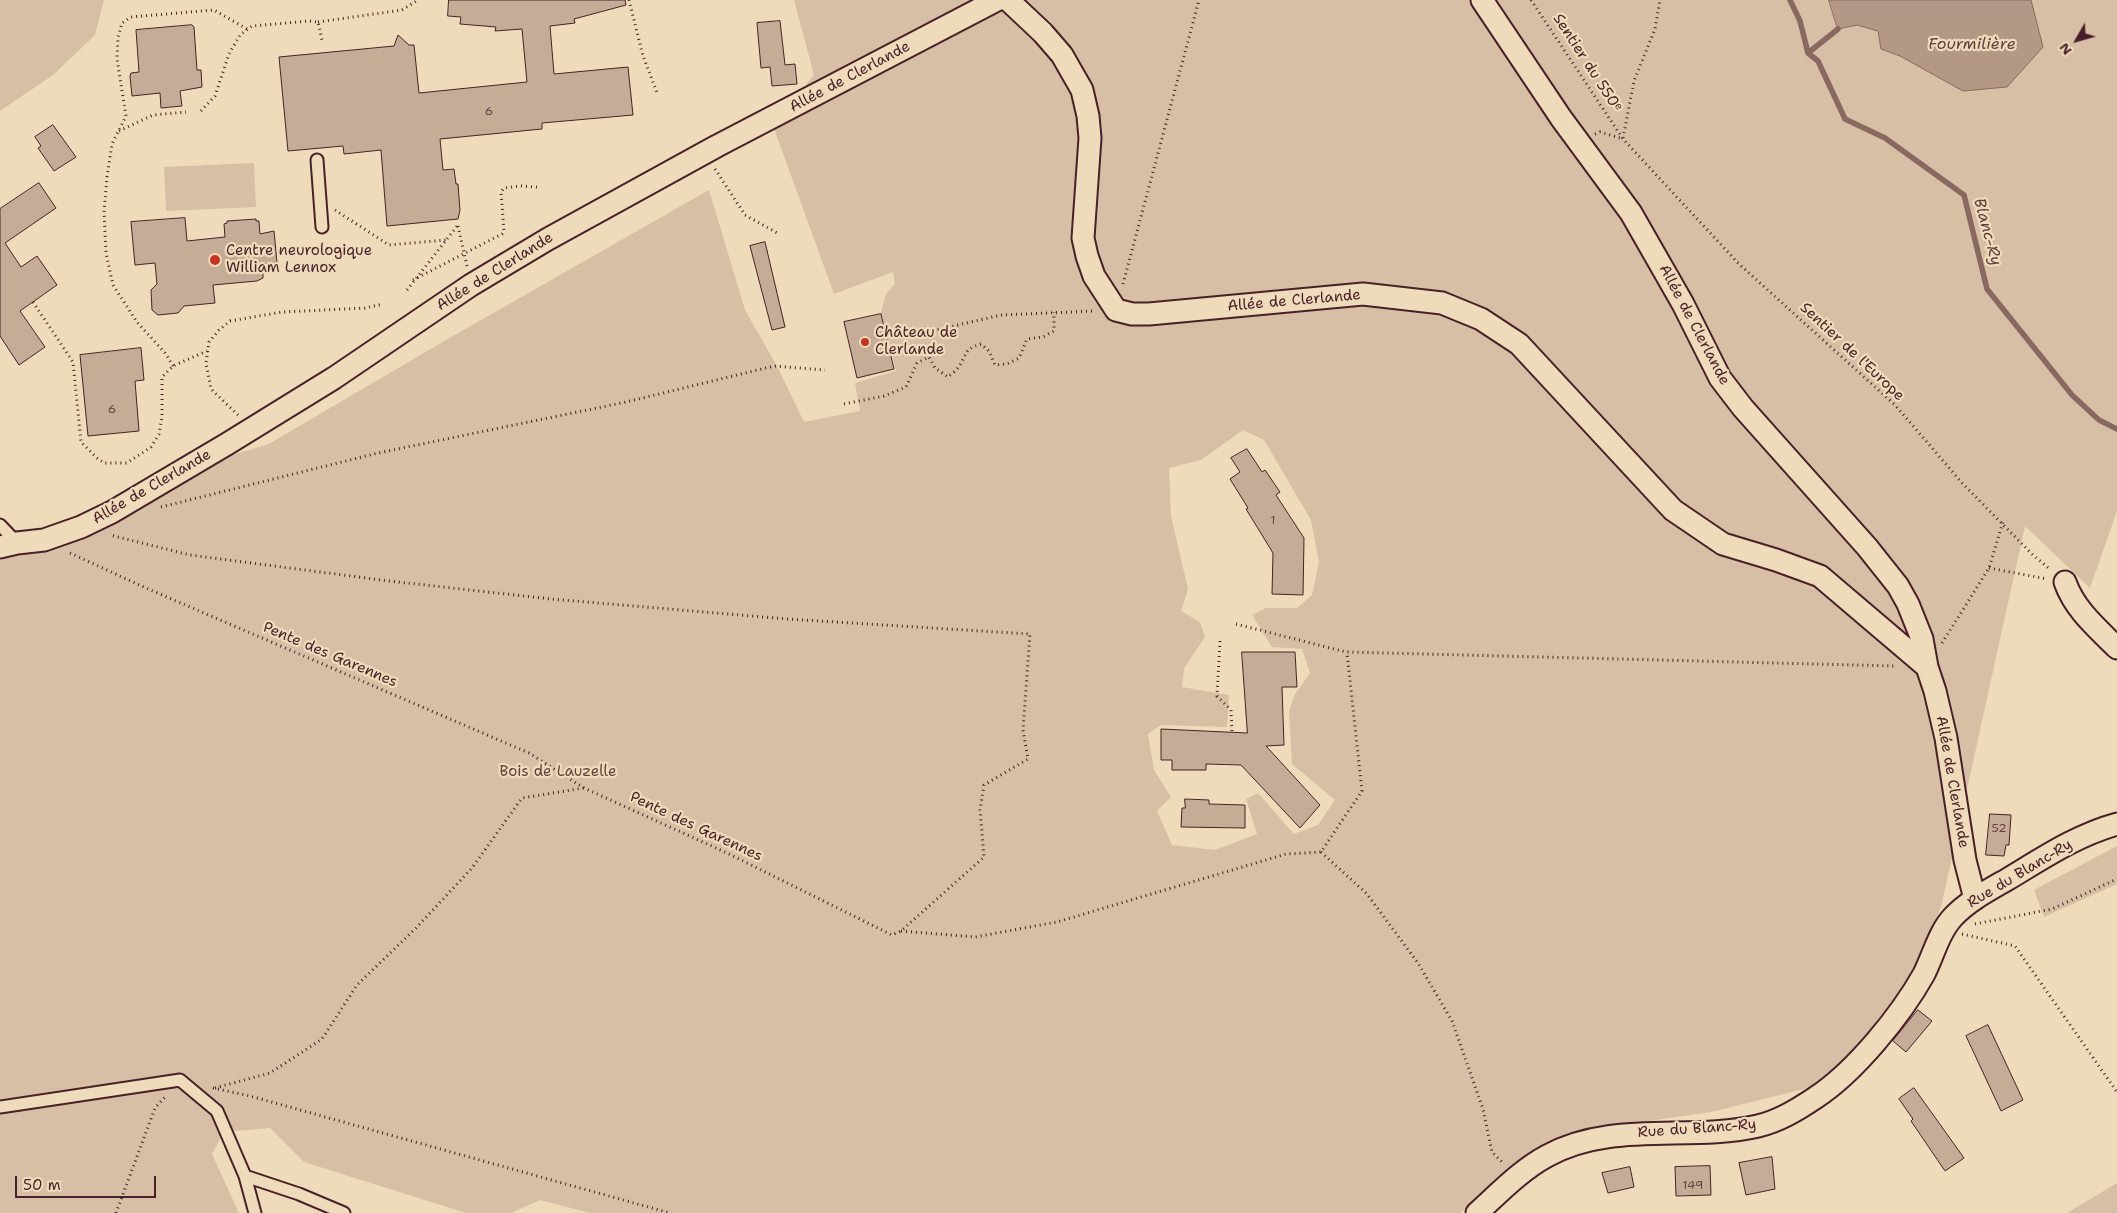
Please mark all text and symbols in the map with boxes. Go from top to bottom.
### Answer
street label: Sentier du 550ᵉ [1549,11,1625,115]
north arrow [2052,15,2102,65]
water label: Fourmilière [1928,35,2016,55]
street label: Allée de Clerlande [787,38,913,116]
text: N [2055,39,2076,59]
house number: 6 [485,105,493,119]
water label: Blanc-Ry [1969,196,2005,268]
street label: Allée de Clerlande [433,229,557,315]
place label: Centre neurologique William Lennox [226,242,372,277]
marker: Centre neurologique William Lennox [208,253,222,267]
street label: Allée de Clerlande [1655,262,1733,388]
street label: Allée de Clerlande [1227,286,1361,316]
street label: Sentier de l'Europe [1796,299,1908,405]
place label: Château de Clerlande [875,324,958,359]
marker: Château de Clerlande [859,336,871,348]
house number: 6 [108,403,116,417]
street label: Allée de Clerlande [90,446,214,528]
house number: 1 [1270,514,1276,528]
street label: Pente des Garennes [260,618,400,692]
street label: Allée de Clerlande [1932,714,1972,850]
park label: Bois de Lauzelle [500,763,616,781]
street label: Pente des Garennes [627,788,765,866]
house number: 52 [1991,822,2007,836]
street label: Rue du Blanc-Ry [1964,836,2076,912]
street label: Rue du Blanc-Ry [1637,1116,1757,1142]
scale bar [18,1166,159,1198]
text: 50 m [23,1175,61,1195]
house number: 149 [1683,1179,1703,1193]

